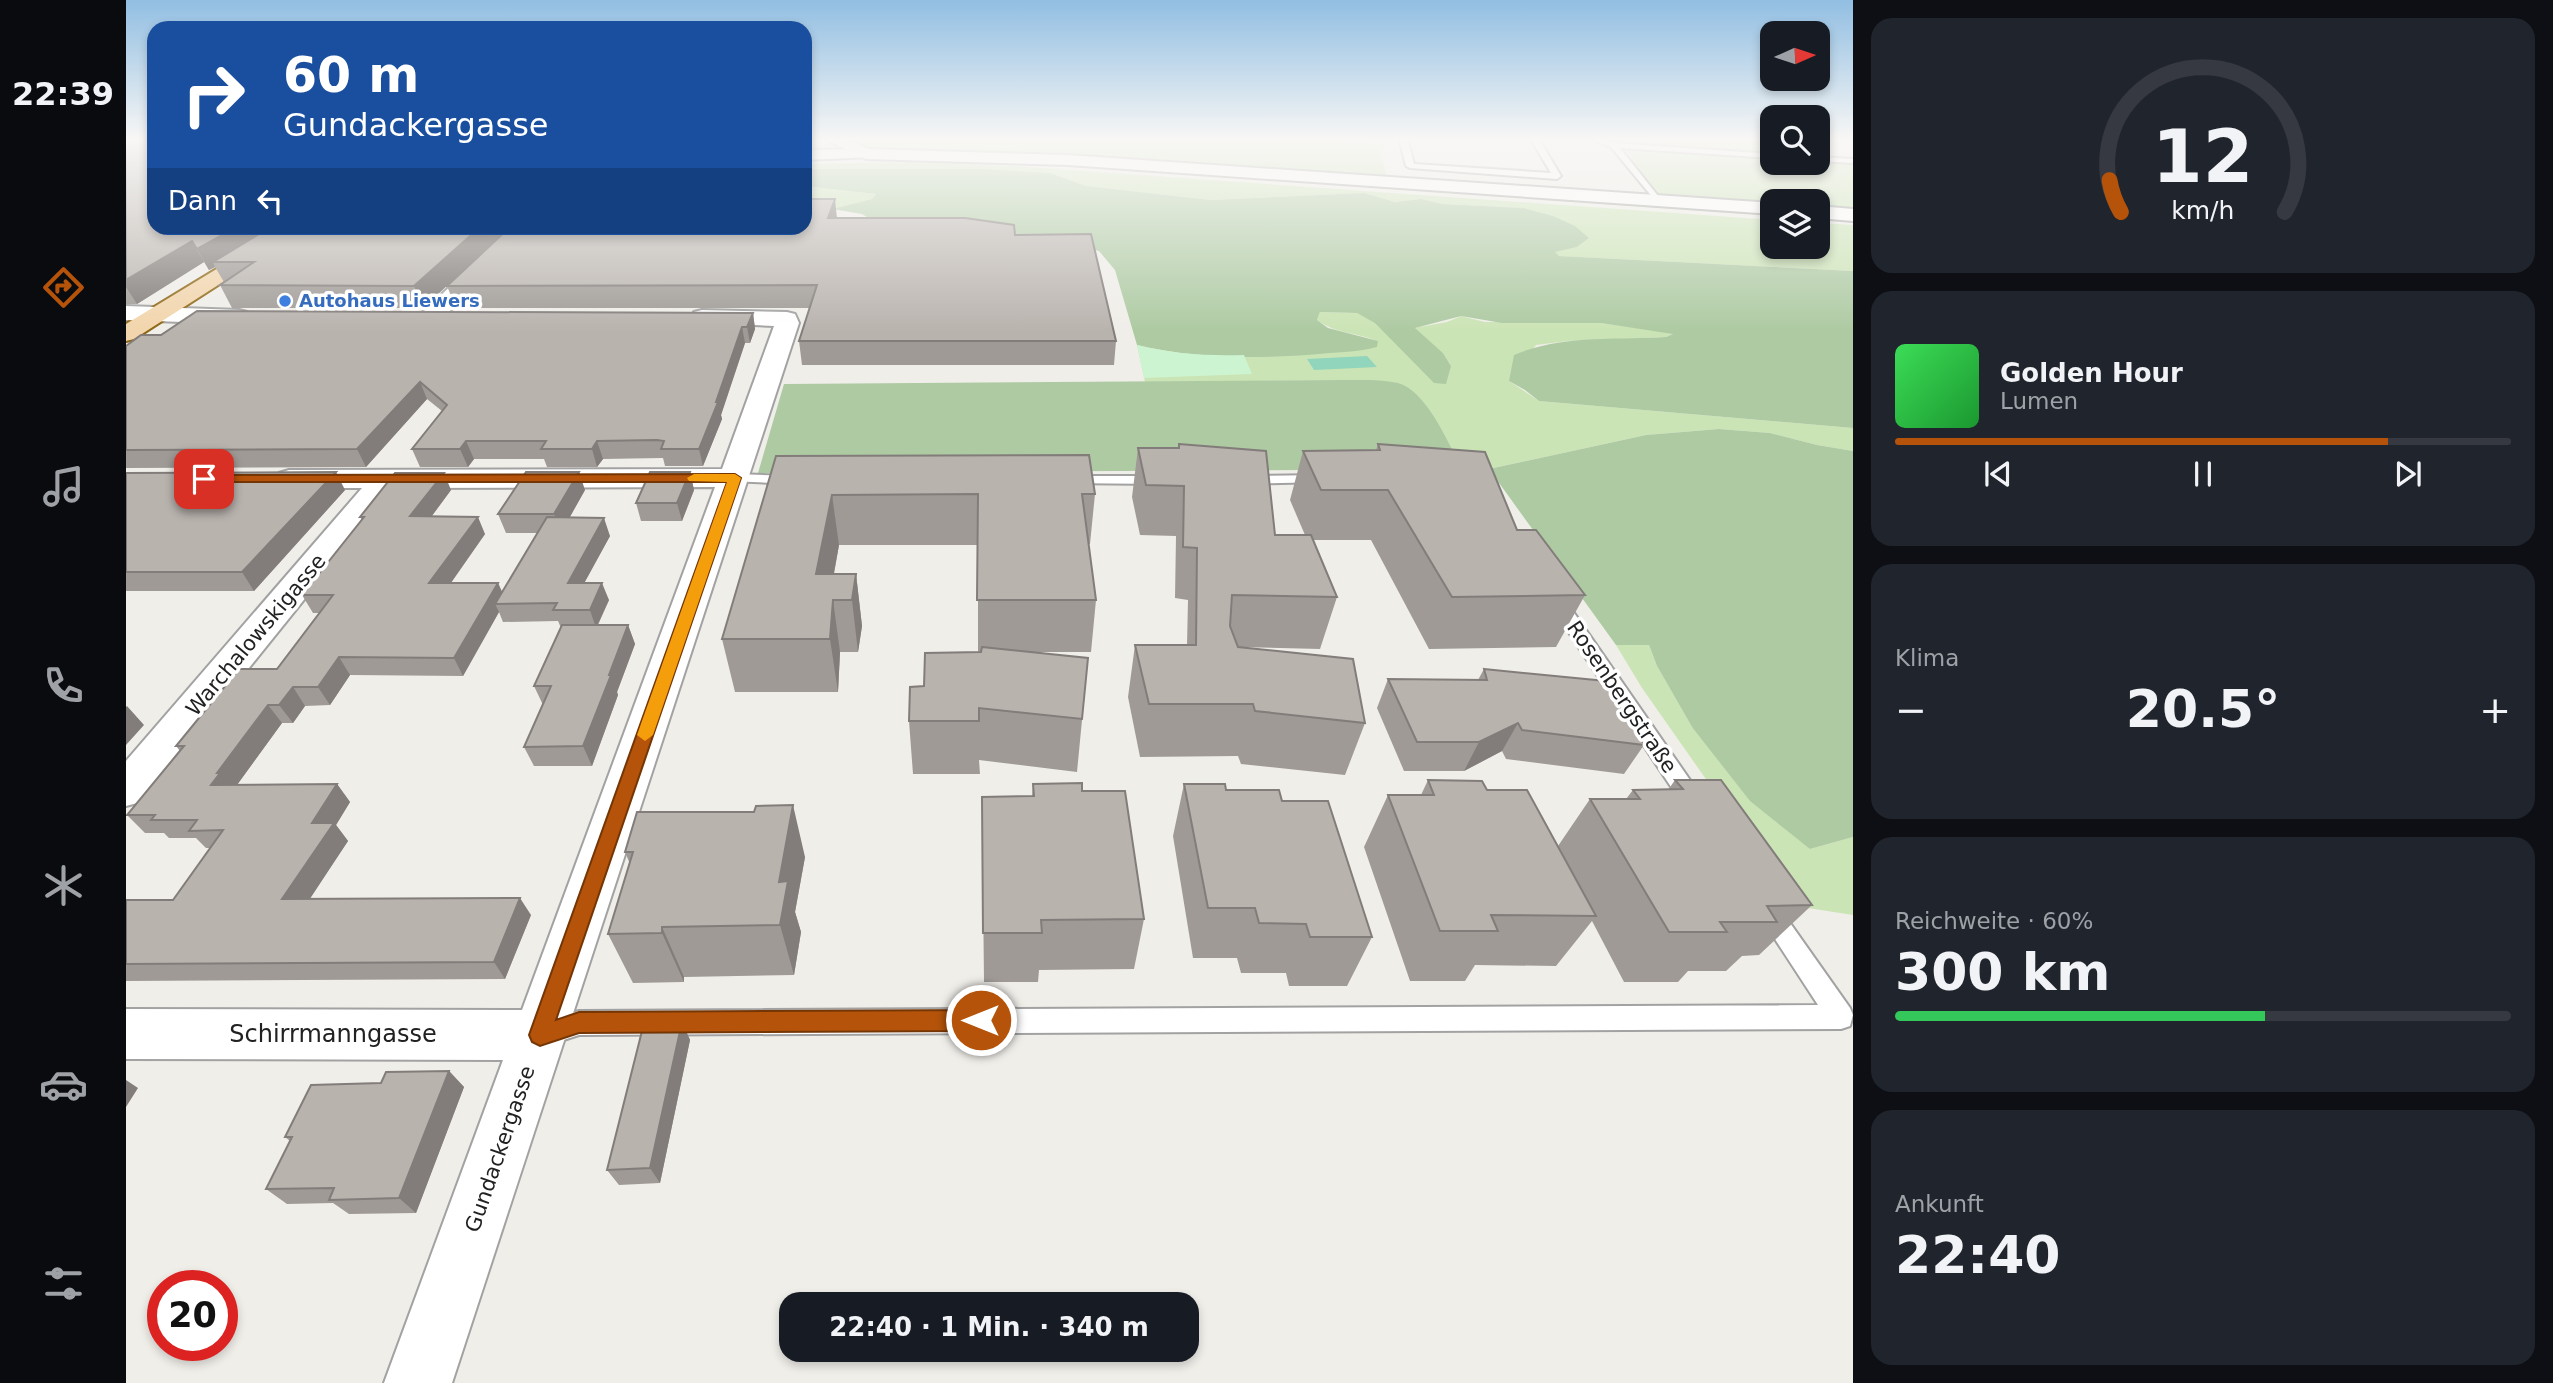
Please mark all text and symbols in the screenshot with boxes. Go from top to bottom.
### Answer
north arrow [1760,21,1830,91]
map controls [1760,21,1830,259]
text: 60 m [283,47,419,104]
icon: right [168,49,259,140]
text: 22:39 [12,75,114,113]
button: search [1760,105,1830,175]
text: Gundackergasse [283,106,549,144]
text: 12 [2152,114,2254,199]
icon: left [251,182,289,220]
text: Dann [168,186,237,216]
button: layers [1760,189,1830,259]
text: km/h [2171,195,2235,224]
icon: directions [39,263,88,312]
place label: Autohaus Liewers [299,290,480,311]
marker: Autohaus Liewers [277,293,293,309]
text: Golden Hour [2000,358,2183,388]
text: Lumen [2000,388,2078,414]
pin [174,449,234,509]
icon: previous [1979,455,2017,493]
icon: pause [2184,455,2222,493]
icon: next [2389,455,2427,493]
icon: arrive [185,460,223,498]
icon: music [39,462,88,511]
street label: Warchalowskigasse [181,549,331,721]
street label: Rosenbergstraße [1562,616,1682,778]
text: Klima [1895,645,1959,671]
icon: phone [39,661,88,710]
text: 20.5° [2126,679,2280,739]
text: − [1895,688,1927,732]
text: + [2479,688,2511,732]
icon: climate [39,861,88,910]
text: Reichweite · 60% [1895,908,2093,934]
text: 300 km [1895,942,2110,1002]
position arrow [944,983,1018,1057]
street label: Schirrmanngasse [229,1020,437,1048]
icon: car [39,1060,88,1109]
street label: Gundackergasse [460,1063,540,1235]
text: Ankunft [1895,1191,1984,1217]
text: 22:40 [1895,1225,2061,1285]
icon: filters [39,1259,88,1308]
speed limit sign: 20 [147,1270,238,1361]
text: 22:40 · 1 Min. · 340 m [829,1312,1149,1342]

